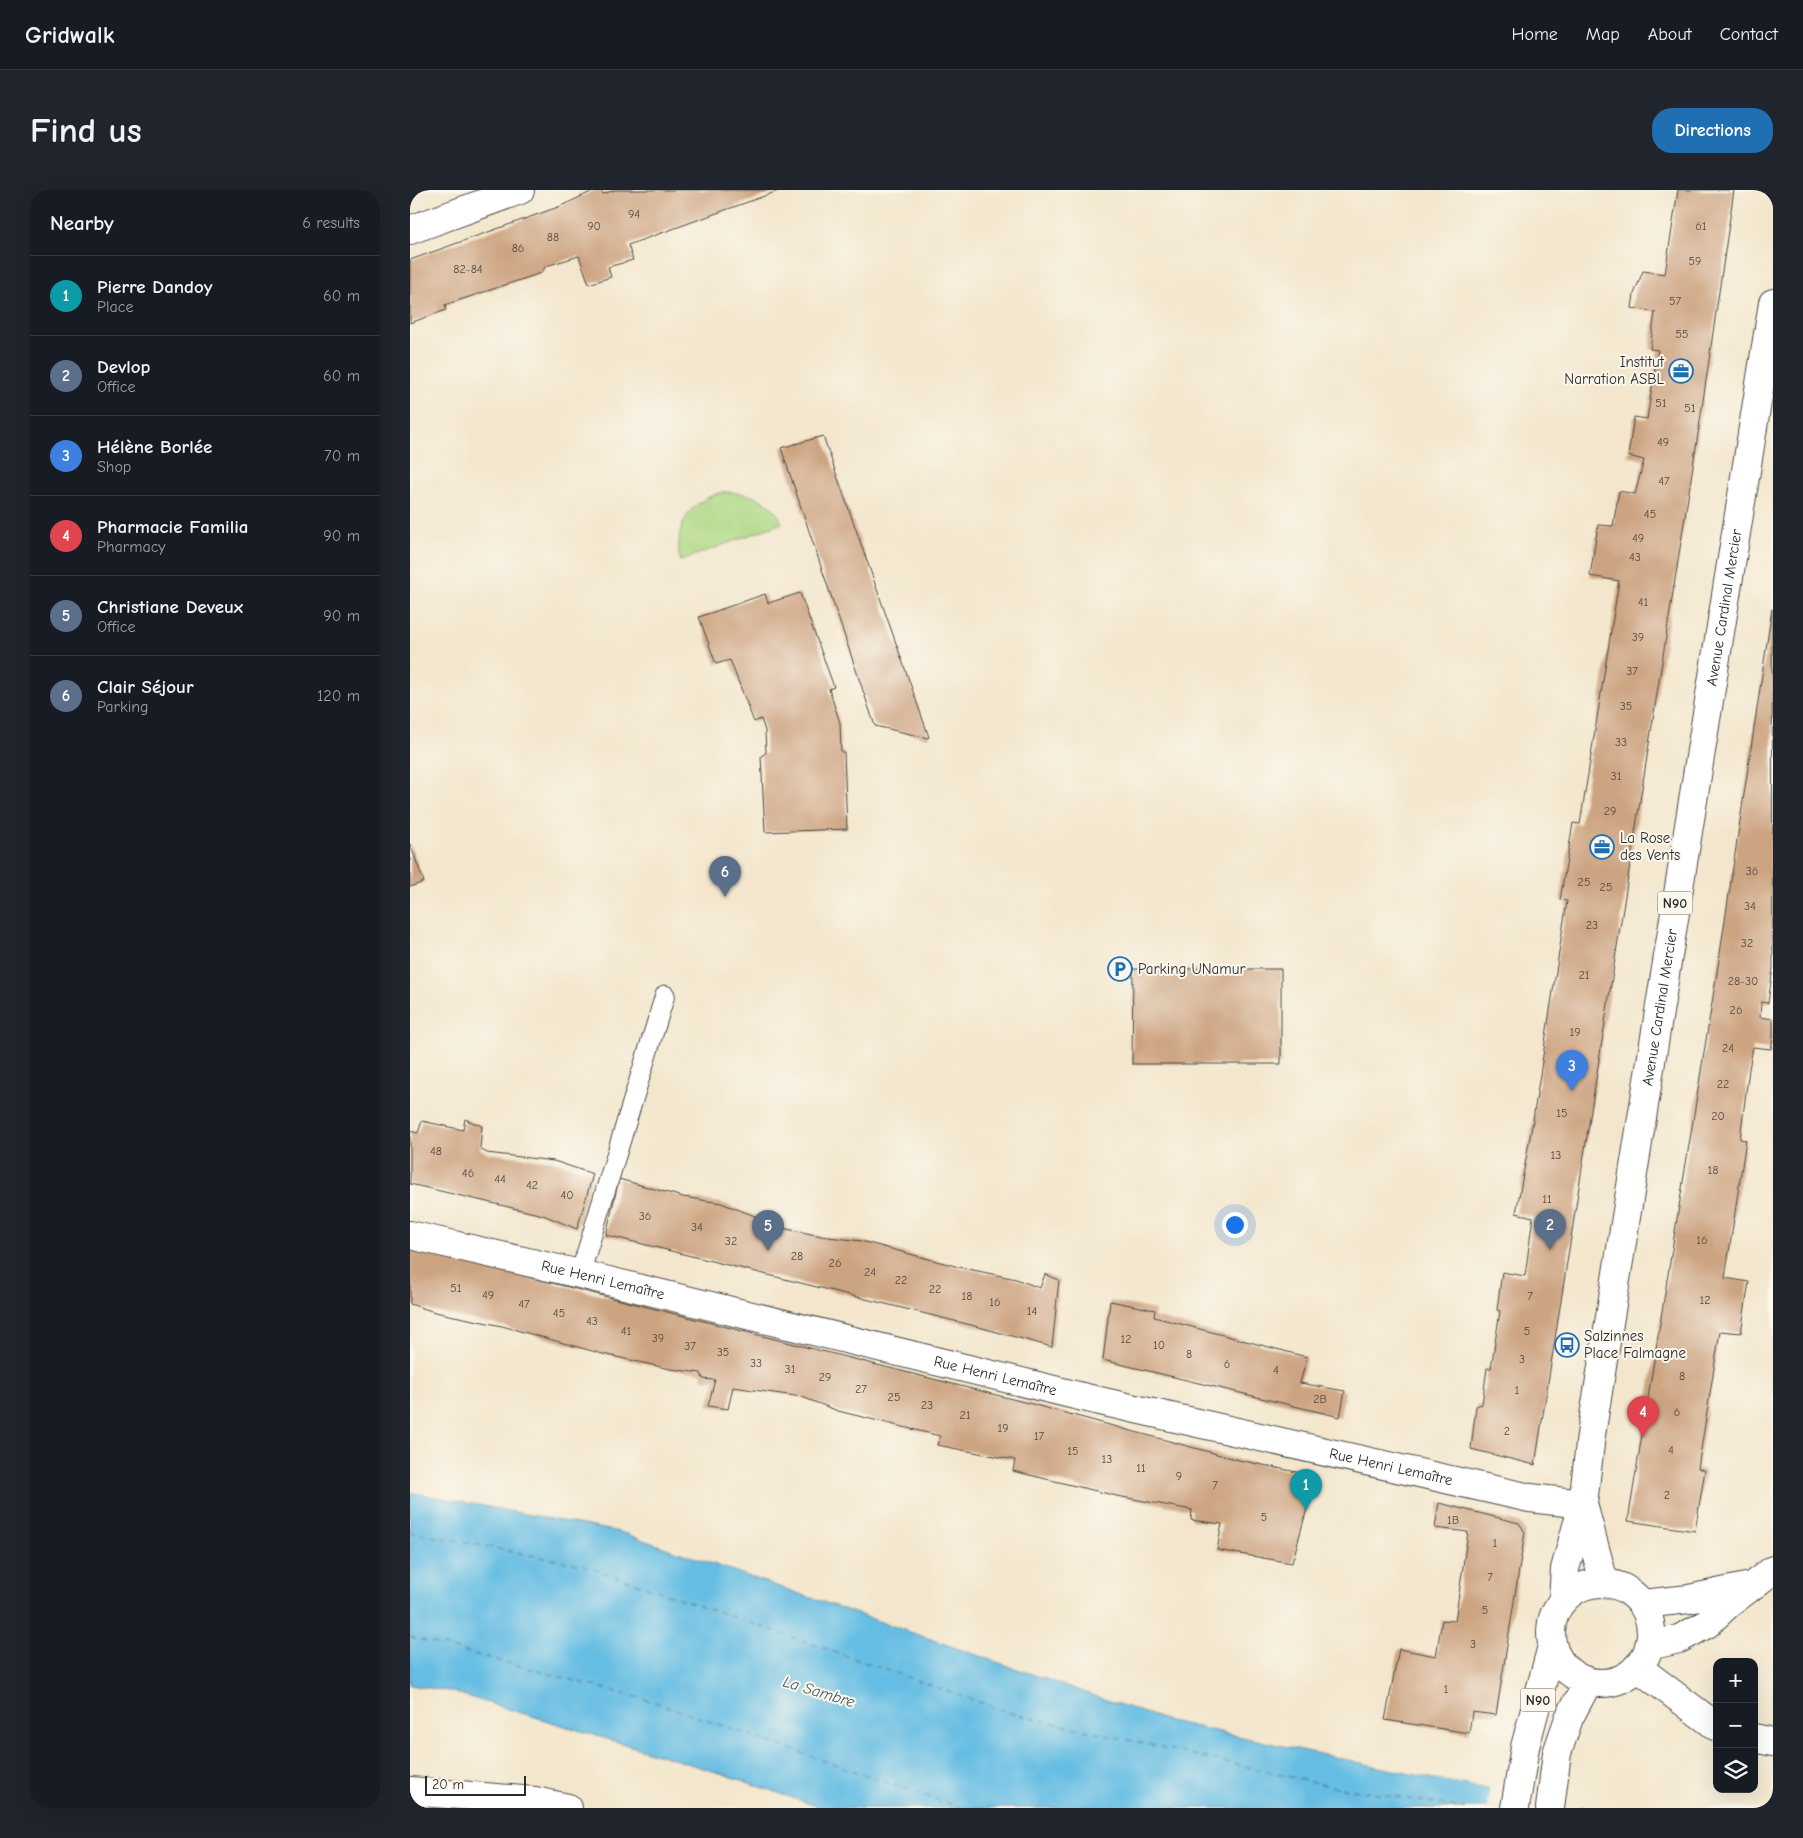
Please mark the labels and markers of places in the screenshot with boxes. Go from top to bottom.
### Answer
place label: Institut Narration ASBL [1564,353,1665,388]
office icon: Institut Narration ASBL [1668,358,1694,384]
place label: La Rose des Vents [1620,829,1680,864]
office icon: La Rose des Vents [1589,834,1615,860]
pin: 6 [709,856,741,897]
parking icon: Parking UNamur [1107,956,1133,982]
place label: Parking UNamur [1138,960,1245,978]
pin: 3 [1556,1050,1588,1091]
pin: 2 [1534,1209,1566,1250]
pin: 5 [752,1210,784,1251]
place label: Salzinnes Place Falmagne [1584,1327,1686,1362]
bus stop icon: Salzinnes Place Falmagne [1554,1332,1580,1358]
pin: 4 [1627,1396,1659,1437]
pin: 1 [1290,1469,1322,1510]

